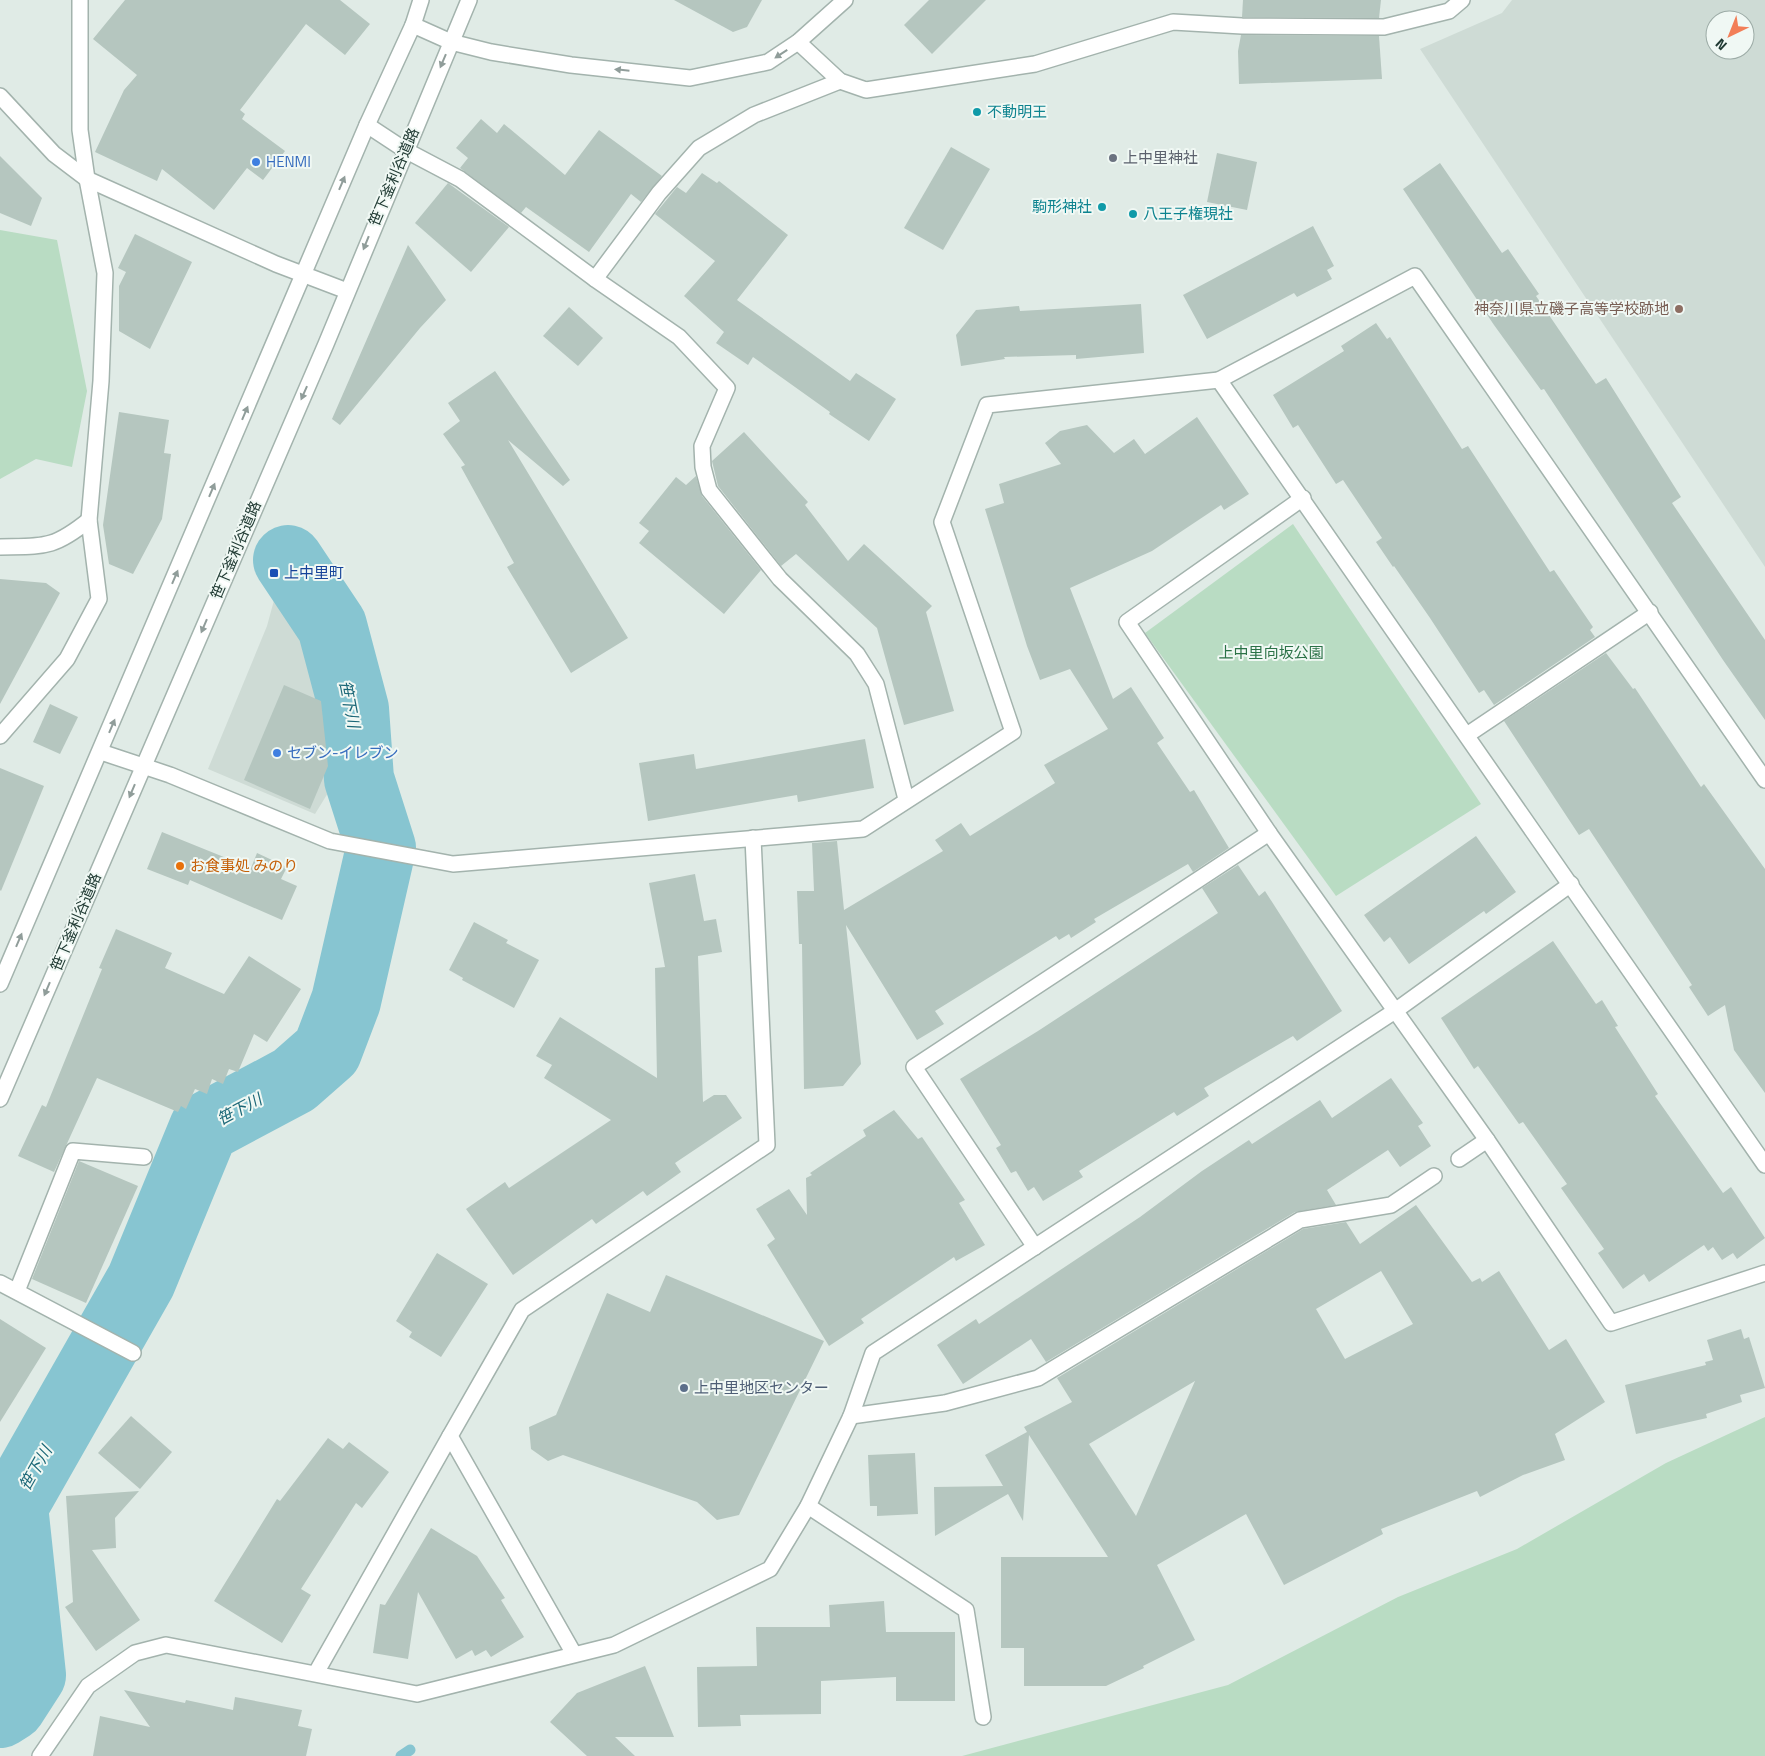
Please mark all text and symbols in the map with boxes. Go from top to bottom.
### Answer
north arrow [1705,10,1755,60]
text: N [1710,34,1732,56]
one-way arrow [774,49,787,58]
one-way arrow [439,54,447,68]
one-way arrow [614,66,630,74]
place label: 不動明王 [987,100,1047,123]
marker: 不動明王 [971,106,983,118]
street label: 笹下釜利谷道路 [362,124,425,230]
place label: 上中里神社 [1123,146,1198,169]
place label: HENMI [266,150,311,173]
marker: 上中里神社 [1107,152,1119,164]
marker: HENMI [250,156,262,168]
one-way arrow [339,176,347,190]
place label: 駒形神社 [1032,195,1092,218]
marker: 駒形神社 [1096,201,1108,213]
place label: 八王子権現社 [1143,202,1233,225]
marker: 八王子権現社 [1127,208,1139,220]
one-way arrow [362,236,370,250]
place label: 神奈川県立磯子高等学校跡地 [1474,297,1669,320]
marker: 神奈川県立磯子高等学校跡地 [1673,303,1685,315]
one-way arrow [300,386,308,400]
one-way arrow [241,406,249,420]
one-way arrow [208,483,216,497]
street label: 笹下釜利谷道路 [204,497,267,603]
place label: 上中里町 [284,561,344,584]
marker: 上中里町 [268,567,280,579]
one-way arrow [172,570,180,584]
one-way arrow [199,619,207,633]
park label: 上中里向坂公園 [1218,641,1324,664]
water label: 笹下川 [334,678,367,732]
one-way arrow [108,719,116,733]
place label: セブン-イレブン [287,741,399,764]
marker: セブン-イレブン [271,747,283,759]
one-way arrow [128,784,136,798]
place label: お食事処 みのり [190,854,298,877]
marker: お食事処 みのり [174,860,186,872]
street label: 笹下釜利谷道路 [44,869,107,975]
one-way arrow [16,933,24,947]
one-way arrow [43,982,51,996]
water label: 笹下川 [212,1086,268,1131]
place label: 上中里地区センター [694,1376,829,1399]
marker: 上中里地区センター [678,1382,690,1394]
water label: 笹下川 [13,1439,58,1495]

